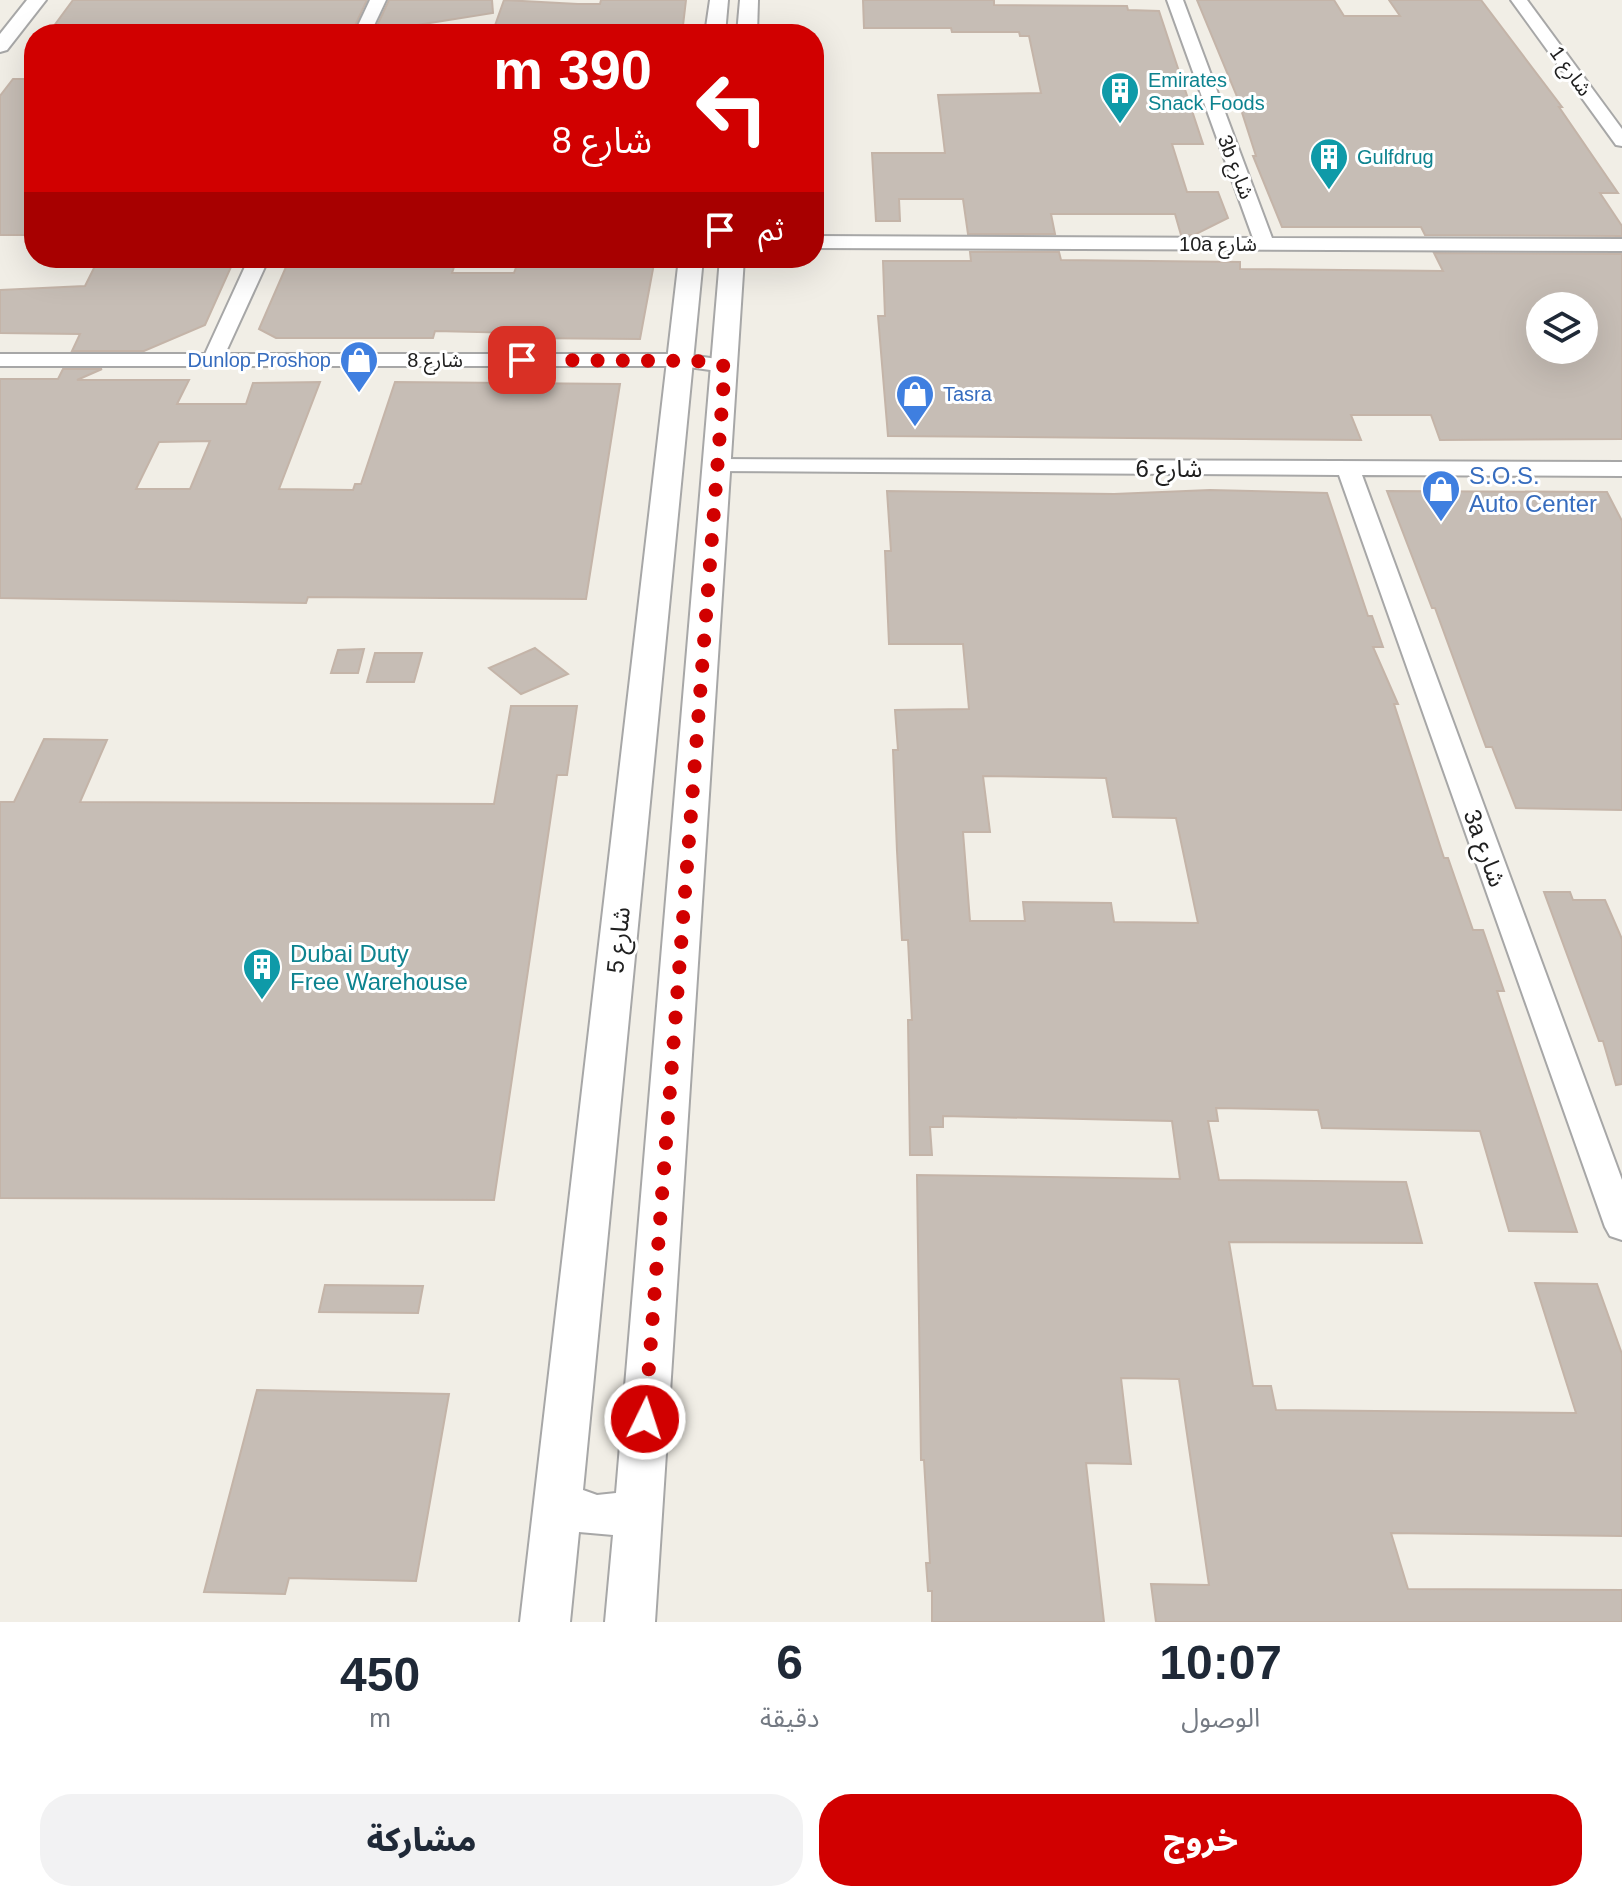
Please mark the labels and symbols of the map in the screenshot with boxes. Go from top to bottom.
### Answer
street label: شارع 1 [1543,42,1596,102]
place label: Emirates Snack Foods [1148,69,1265,114]
building icon: Emirates Snack Foods [1099,70,1141,125]
street label: 3b شارع [1210,132,1258,204]
building icon: Gulfdrug [1308,136,1350,191]
place label: Gulfdrug [1357,146,1434,168]
street label: 10a شارع [1179,233,1257,259]
pin [488,326,556,394]
shop icon: Dunlop Proshop [338,339,380,394]
place label: Dunlop Proshop [188,349,331,371]
street label: شارع 8 [407,349,463,375]
shop icon: Tasra [894,373,936,428]
place label: Tasra [943,383,993,405]
street label: شارع 6 [1136,455,1202,486]
place label: S.O.S. Auto Center [1469,462,1597,517]
shop icon: S.O.S. Auto Center [1420,468,1462,523]
street label: 3a شارع [1455,806,1511,892]
street label: شارع 5 [601,905,639,975]
place label: Dubai Duty Free Warehouse [290,940,468,995]
building icon: Dubai Duty Free Warehouse [241,946,283,1001]
position arrow [603,1377,687,1461]

